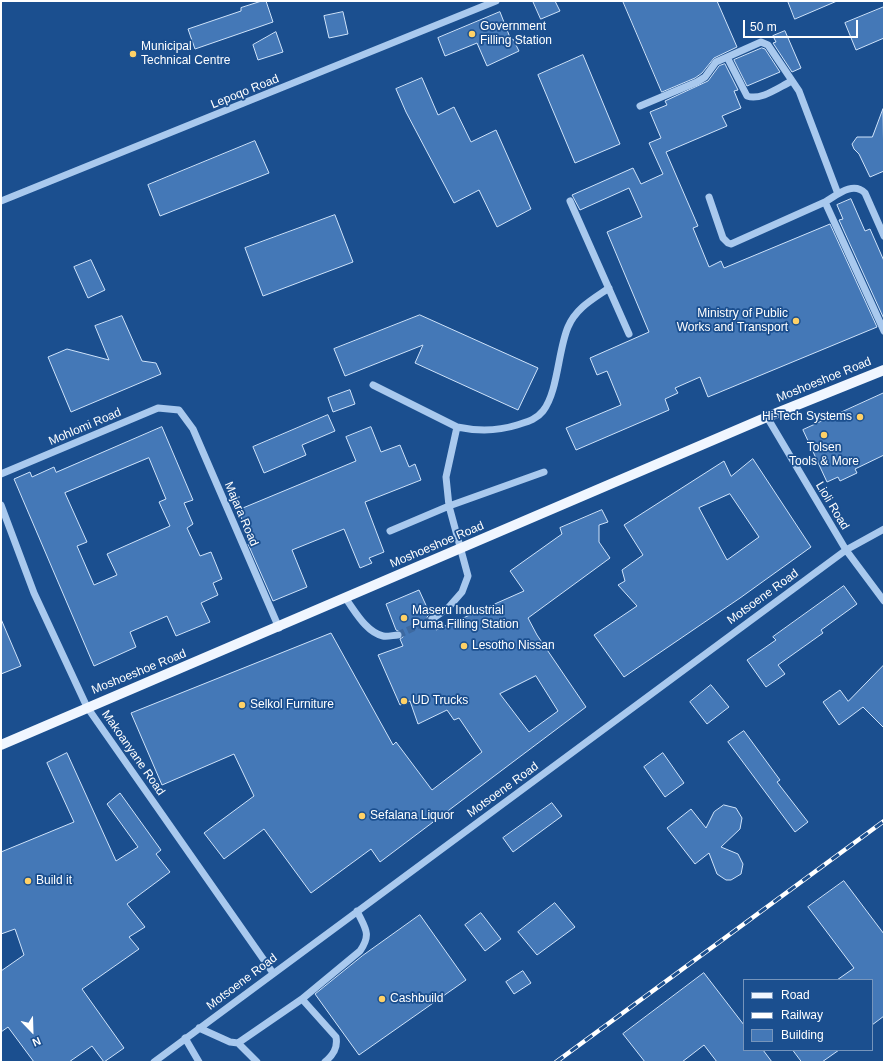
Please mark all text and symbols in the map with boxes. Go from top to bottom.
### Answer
scale bar [745,12,860,38]
place label: Government Filling Station [480,20,552,48]
text: 50 m [750,20,777,34]
marker: Government Filling Station [467,29,477,39]
place label: Municipal Technical Centre [141,40,230,68]
marker: Municipal Technical Centre [128,49,138,59]
street label: Lepoqo Road [209,72,281,112]
place label: Ministry of Public Works and Transport [677,307,788,335]
marker: Ministry of Public Works and Transport [791,316,801,326]
street label: Moshoeshoe Road [775,354,873,406]
street label: Mohlomi Road [47,405,123,449]
place label: Hi-Tech Systems [762,410,852,424]
marker: Hi-Tech Systems [855,412,865,422]
marker: Tolsen Tools & More [819,430,829,440]
place label: Tolsen Tools & More [789,441,859,469]
street label: Lioli Road [812,479,852,533]
street label: Majara Road [221,480,261,548]
street label: Moshoeshoe Road [388,519,486,571]
street label: Motsoene Road [724,566,802,628]
place label: Maseru Industrial Puma Filling Station [412,604,519,632]
marker: Maseru Industrial Puma Filling Station [399,613,409,623]
place label: Lesotho Nissan [472,639,555,653]
marker: Lesotho Nissan [459,641,469,651]
street label: Moshoeshoe Road [90,646,188,698]
place label: UD Trucks [412,694,468,708]
marker: UD Trucks [399,696,409,706]
place label: Selkol Furniture [250,698,334,712]
marker: Selkol Furniture [237,700,247,710]
street label: Makoanyane Road [98,708,168,798]
street label: Motsoene Road [464,759,542,821]
place label: Sefalana Liquor [370,809,454,823]
marker: Sefalana Liquor [357,811,367,821]
place label: Build it [36,874,72,888]
marker: Build it [23,876,33,886]
street label: Motsoene Road [204,951,280,1013]
legend [743,979,873,1051]
text: Road [781,988,810,1002]
place label: Cashbuild [390,992,443,1006]
marker: Cashbuild [377,994,387,1004]
text: Railway [781,1008,823,1022]
north arrow [12,1011,52,1051]
text: Building [781,1028,824,1042]
text: N [31,1035,43,1049]

